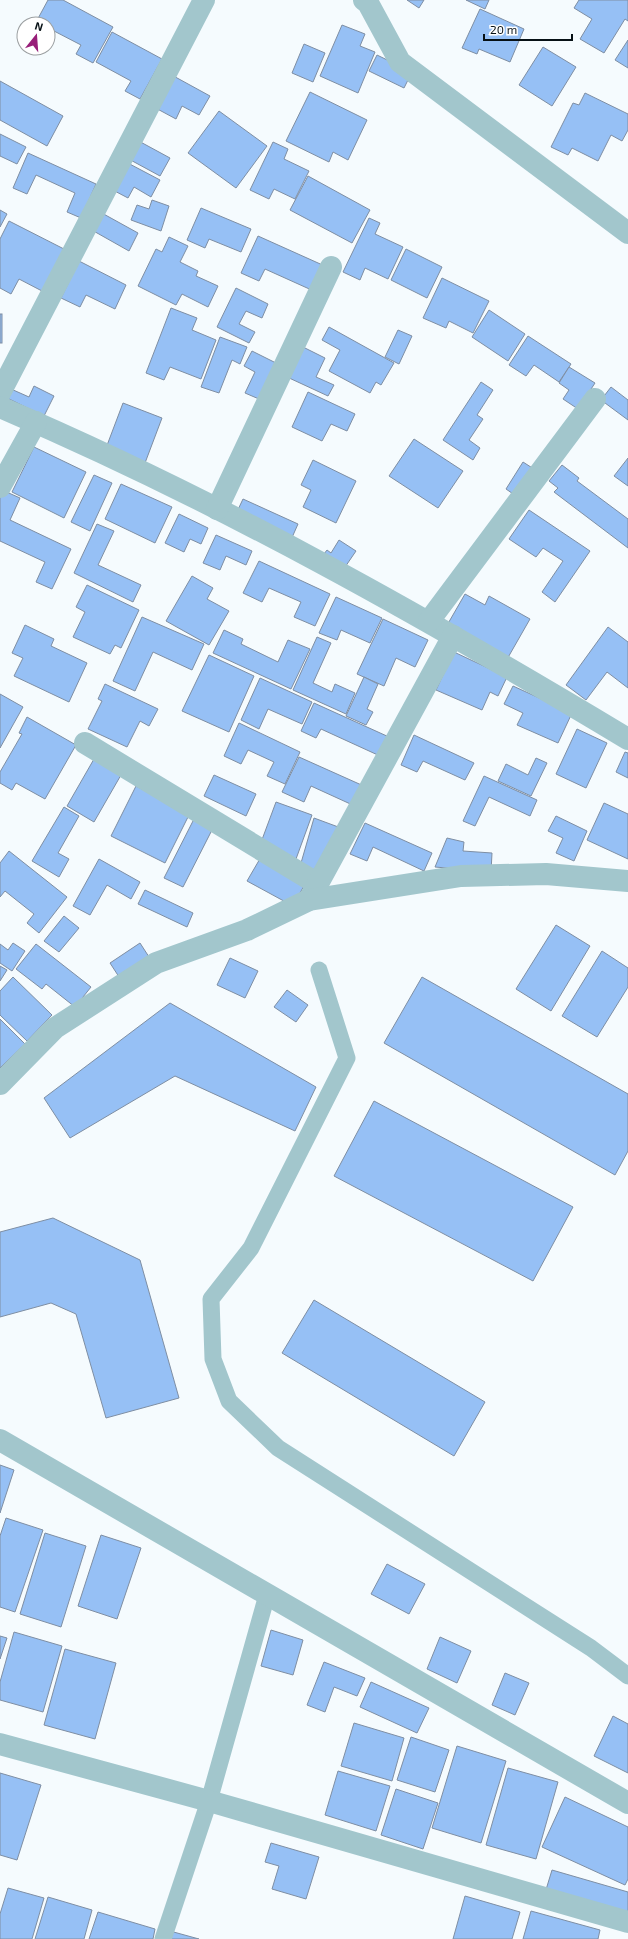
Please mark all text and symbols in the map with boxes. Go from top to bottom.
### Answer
north arrow [16,16,56,56]
scale bar [484,16,572,42]
text: N [33,19,45,33]
text: 20 m [490,22,517,36]

